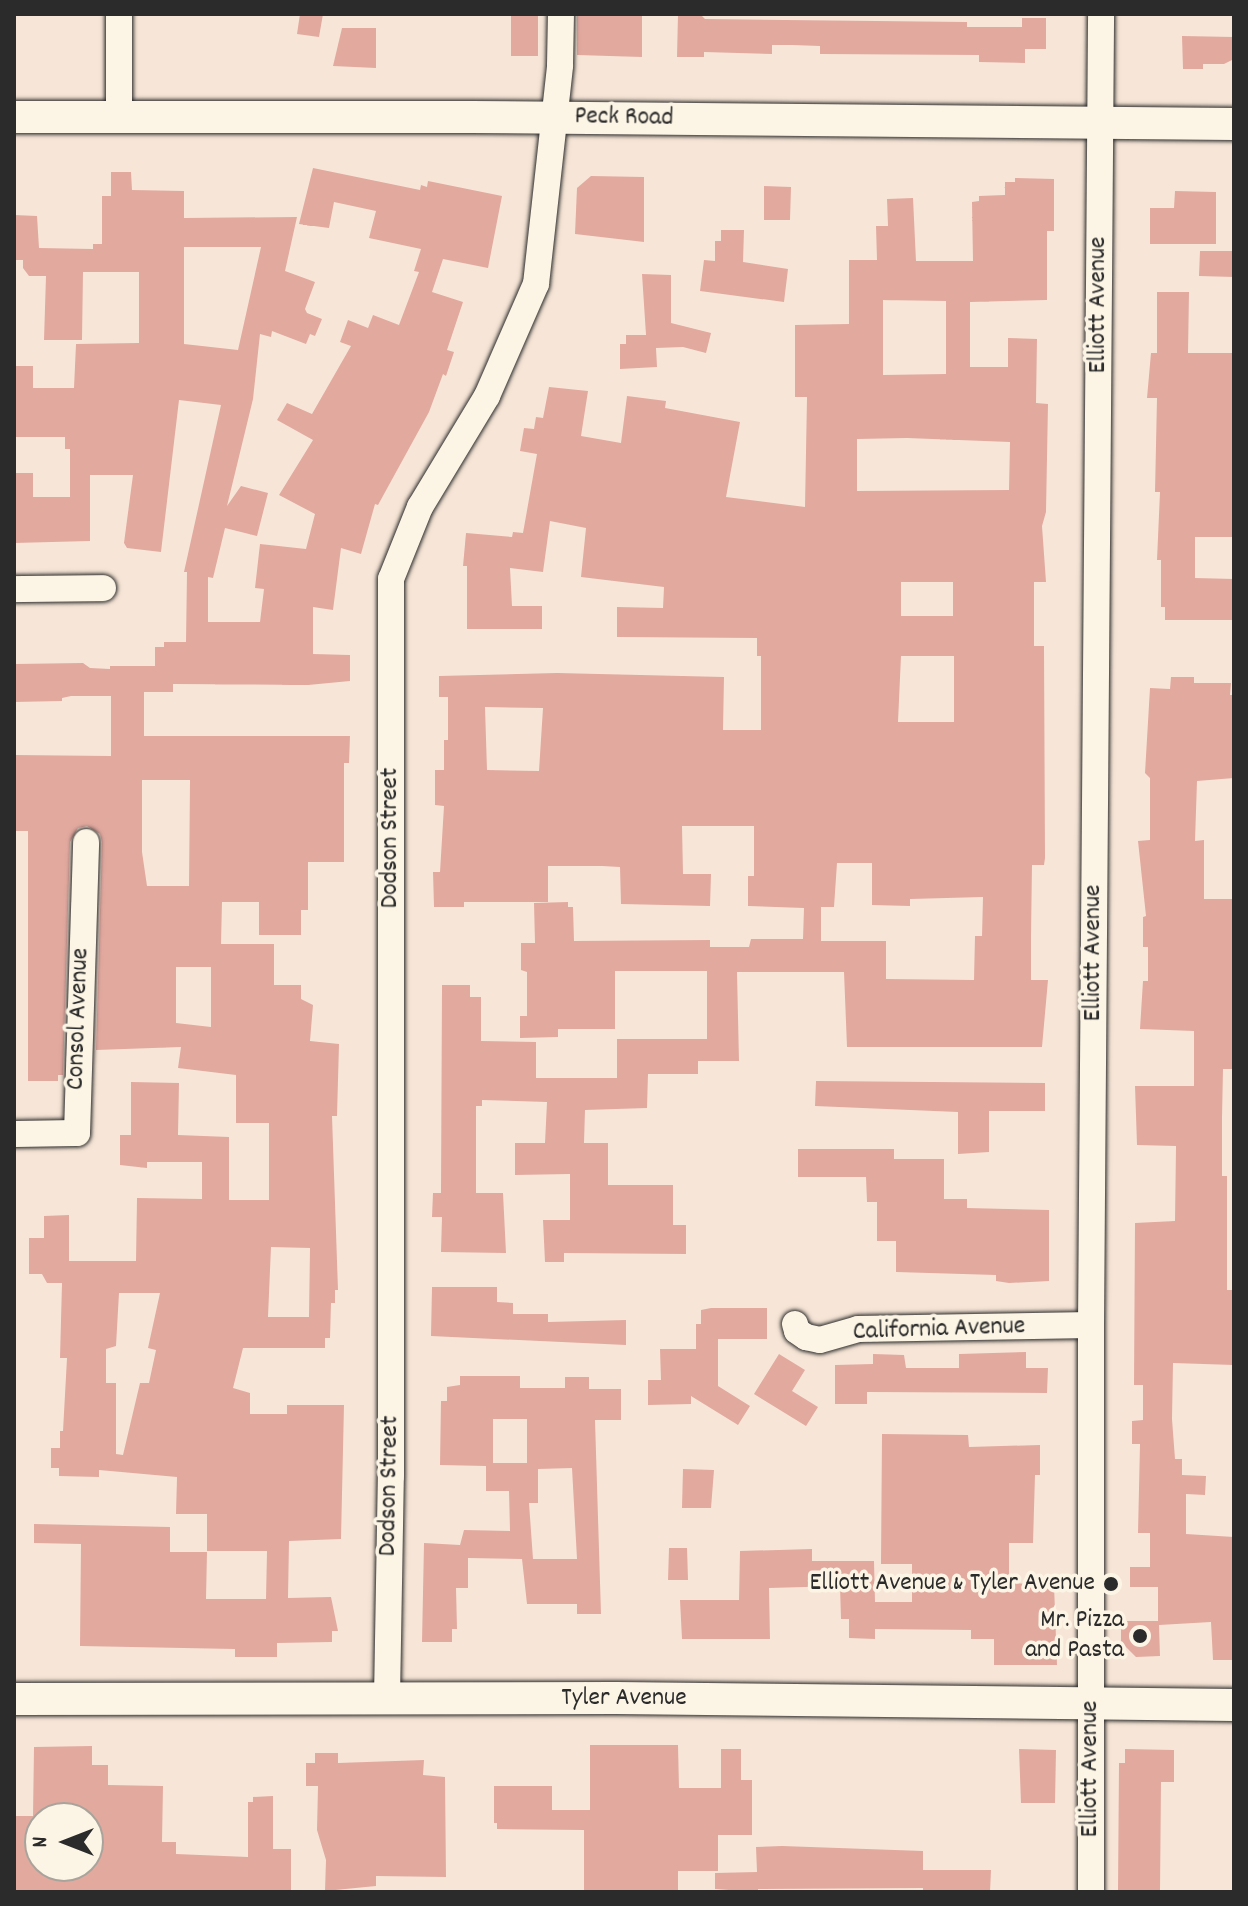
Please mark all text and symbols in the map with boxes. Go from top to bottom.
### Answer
street label: Peck Road [574,102,674,134]
street label: Elliott Avenue [1083,237,1115,373]
street label: Dodson Street [375,768,407,908]
street label: Elliott Avenue [1078,885,1110,1021]
street label: Consol Avenue [61,947,97,1091]
street label: California Avenue [852,1311,1026,1349]
street label: Dodson Street [373,1415,407,1557]
place label: Elliott Avenue & Tyler Avenue [810,1568,1095,1600]
marker: Elliott Avenue & Tyler Avenue [1102,1575,1120,1593]
place label: Mr. Pizza and Pasta [1025,1605,1124,1666]
marker: Mr. Pizza and Pasta [1131,1627,1149,1645]
street label: Tyler Avenue [561,1683,687,1715]
street label: Elliott Avenue [1075,1701,1107,1837]
north arrow [24,1802,104,1882]
text: N [26,1837,57,1847]

